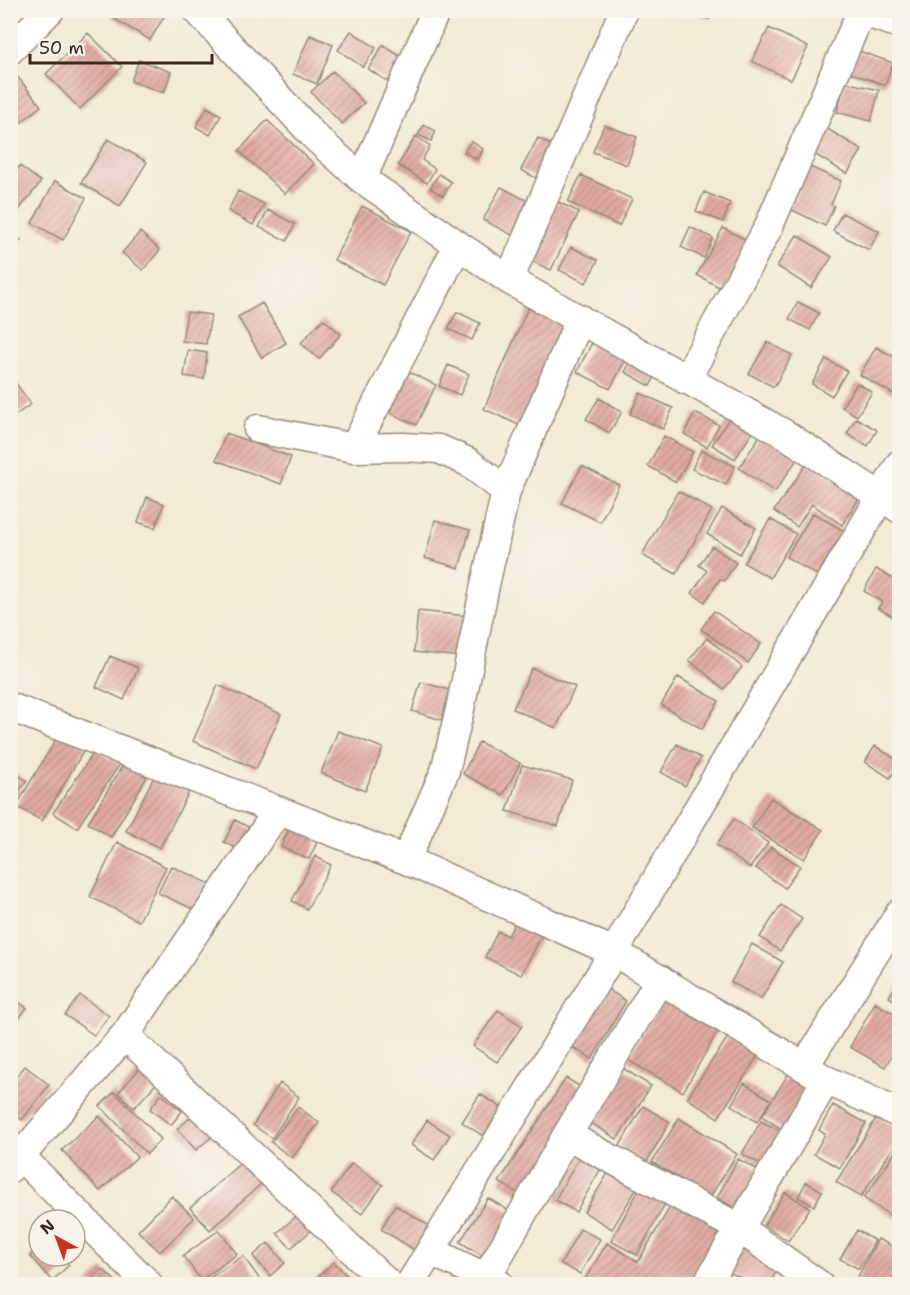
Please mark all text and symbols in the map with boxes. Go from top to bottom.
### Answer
scale bar [30,27,212,65]
text: 50 m [39,36,84,60]
north arrow [27,1208,87,1268]
text: N [36,1215,59,1239]

